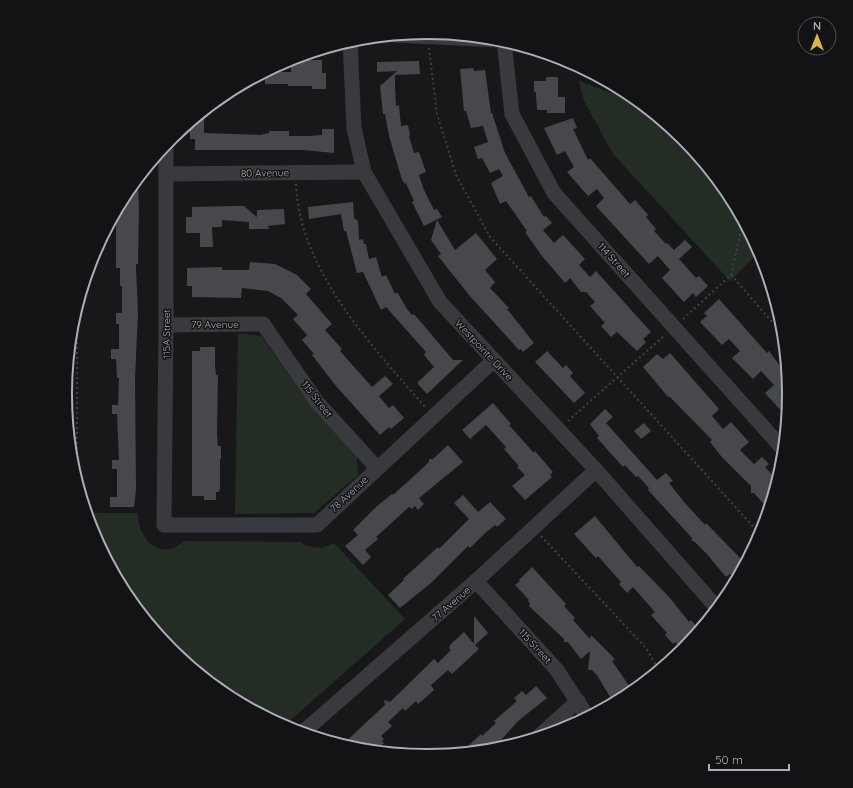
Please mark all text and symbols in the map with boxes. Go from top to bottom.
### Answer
north arrow [797,16,837,56]
text: N [813,19,821,33]
street label: 80 Avenue [241,166,290,180]
street label: 114 Street [595,240,633,281]
street label: 115A Street [160,309,173,359]
street label: Westpointe Drive [452,317,516,384]
street label: 79 Avenue [191,318,239,331]
street label: 115 Street [299,378,336,420]
street label: 78 Avenue [327,473,371,515]
street label: 77 Avenue [429,583,473,624]
street label: 115 Street [516,626,555,667]
scale bar [709,746,789,772]
text: 50 m [715,752,743,767]

